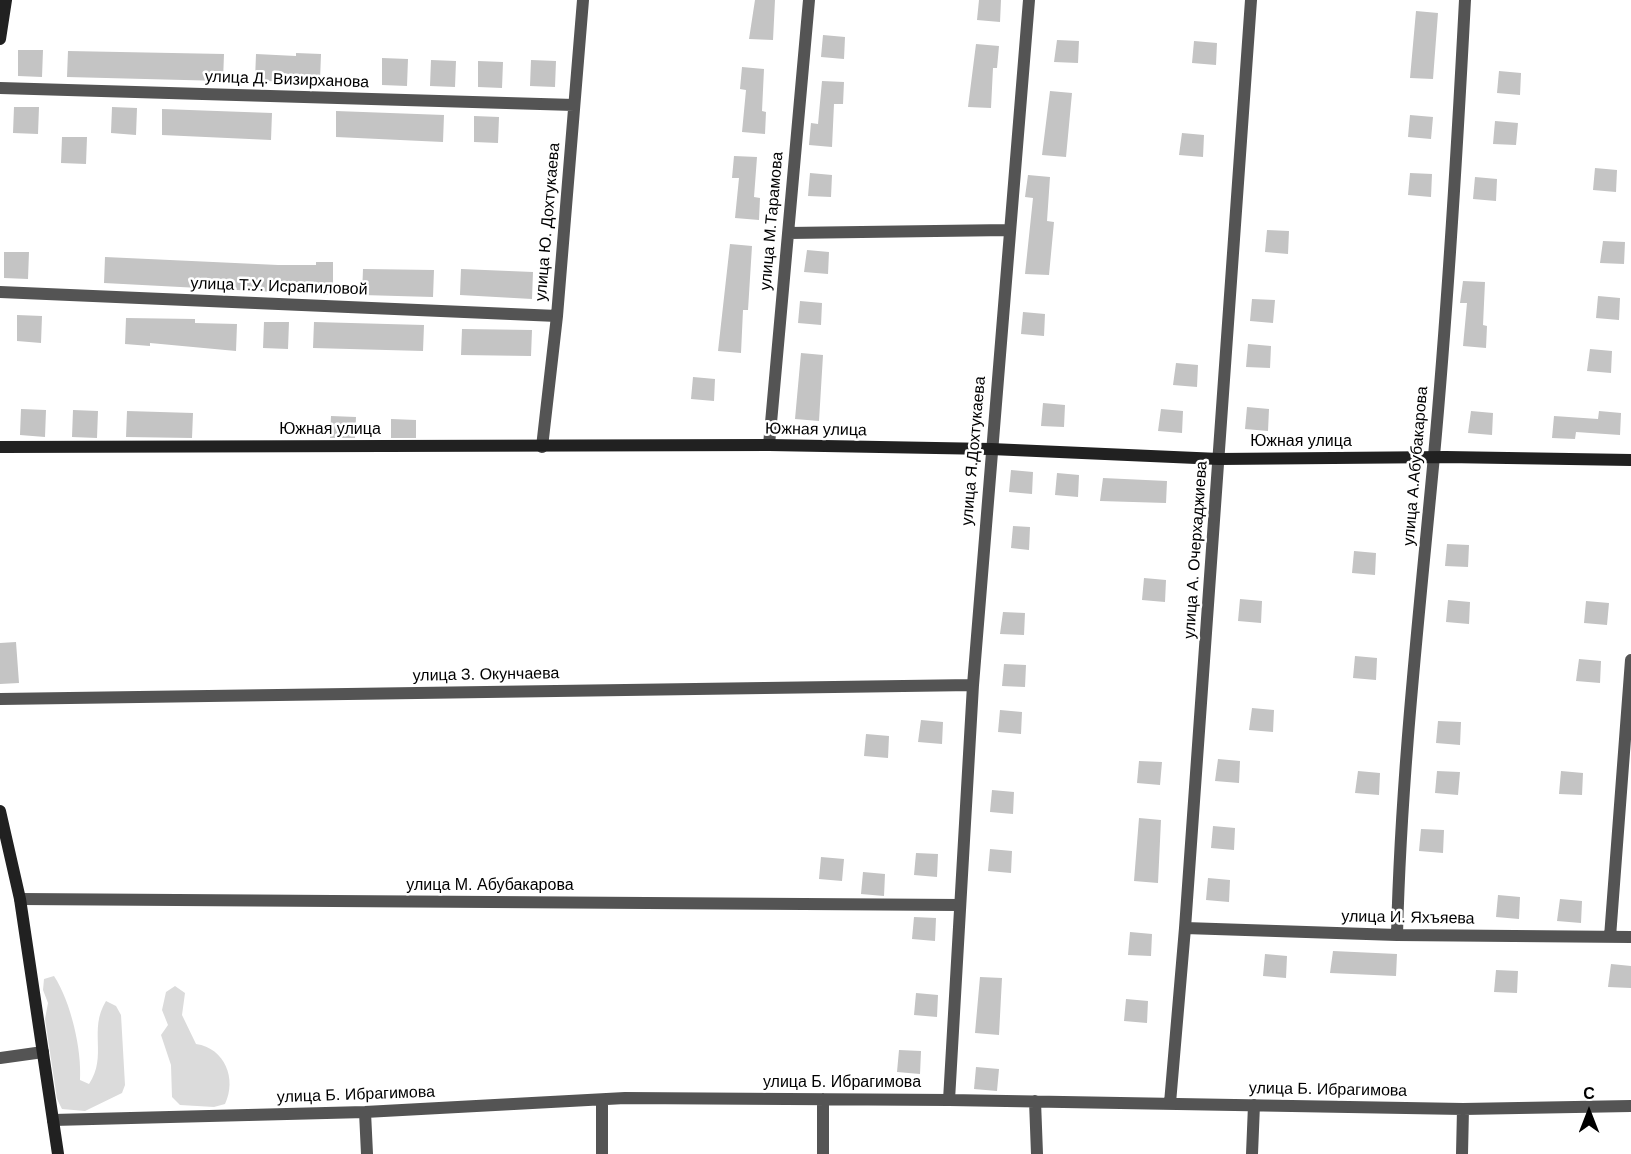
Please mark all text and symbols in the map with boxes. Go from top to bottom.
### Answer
street label: улица Д. Визирханова [205,68,369,92]
street label: улица Ю. Дохтукаева [532,142,564,302]
street label: улица М.Тарамова [756,151,788,291]
street label: улица Т.У. Исрапиловой [190,274,368,300]
street label: улица Я.Дохтукаева [958,376,990,526]
street label: улица А.Абубакарова [1399,385,1433,547]
street label: Южная улица [279,420,381,440]
street label: Южная улица [765,420,867,440]
street label: Южная улица [1250,432,1352,452]
street label: улица А. Очерхаджиева [1180,460,1212,640]
street label: улица З. Окунчаева [412,664,560,686]
street label: улица М. Абубакарова [406,876,574,896]
street label: улица И. Яхъяева [1341,907,1475,929]
street label: улица Б. Ибрагимова [763,1073,921,1093]
street label: улица Б. Ибрагимова [1249,1079,1407,1101]
north arrow [1559,1082,1619,1142]
street label: улица Б. Ибрагимова [277,1083,435,1107]
text: С [1583,1085,1595,1102]

